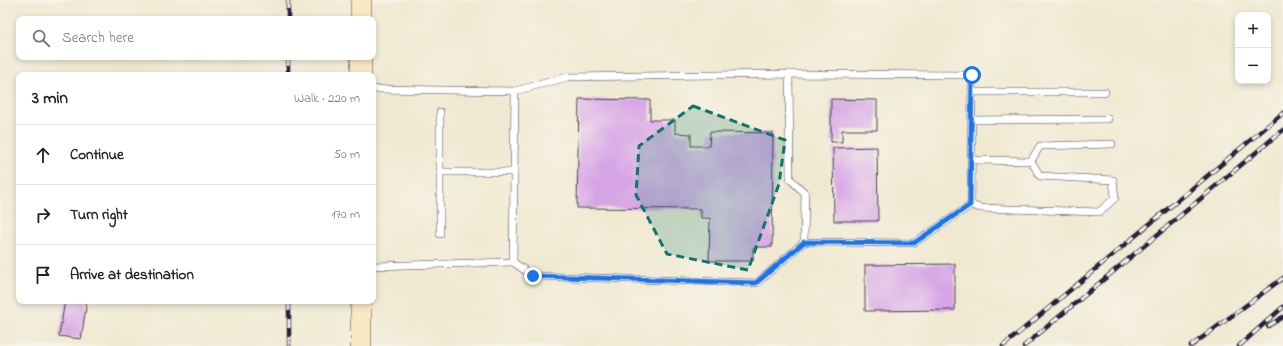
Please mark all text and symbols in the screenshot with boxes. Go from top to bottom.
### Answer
map controls [1235,12,1271,84]
button: + [1235,12,1271,48]
search box [16,16,376,60]
icon: search [30,27,52,49]
text: Search here [62,27,134,49]
button: − [1235,48,1271,84]
route start [963,66,981,84]
text: 3 min [32,86,68,111]
text: Walk · 220 m [294,89,360,108]
icon: ahead [32,144,54,166]
text: Continue [70,144,124,166]
text: 50 m [334,145,360,164]
icon: right [32,204,54,226]
text: Turn right [70,204,128,226]
text: 170 m [332,205,360,224]
icon: arrive [32,264,54,286]
text: Arrive at destination [70,264,194,286]
route end [524,267,542,285]

